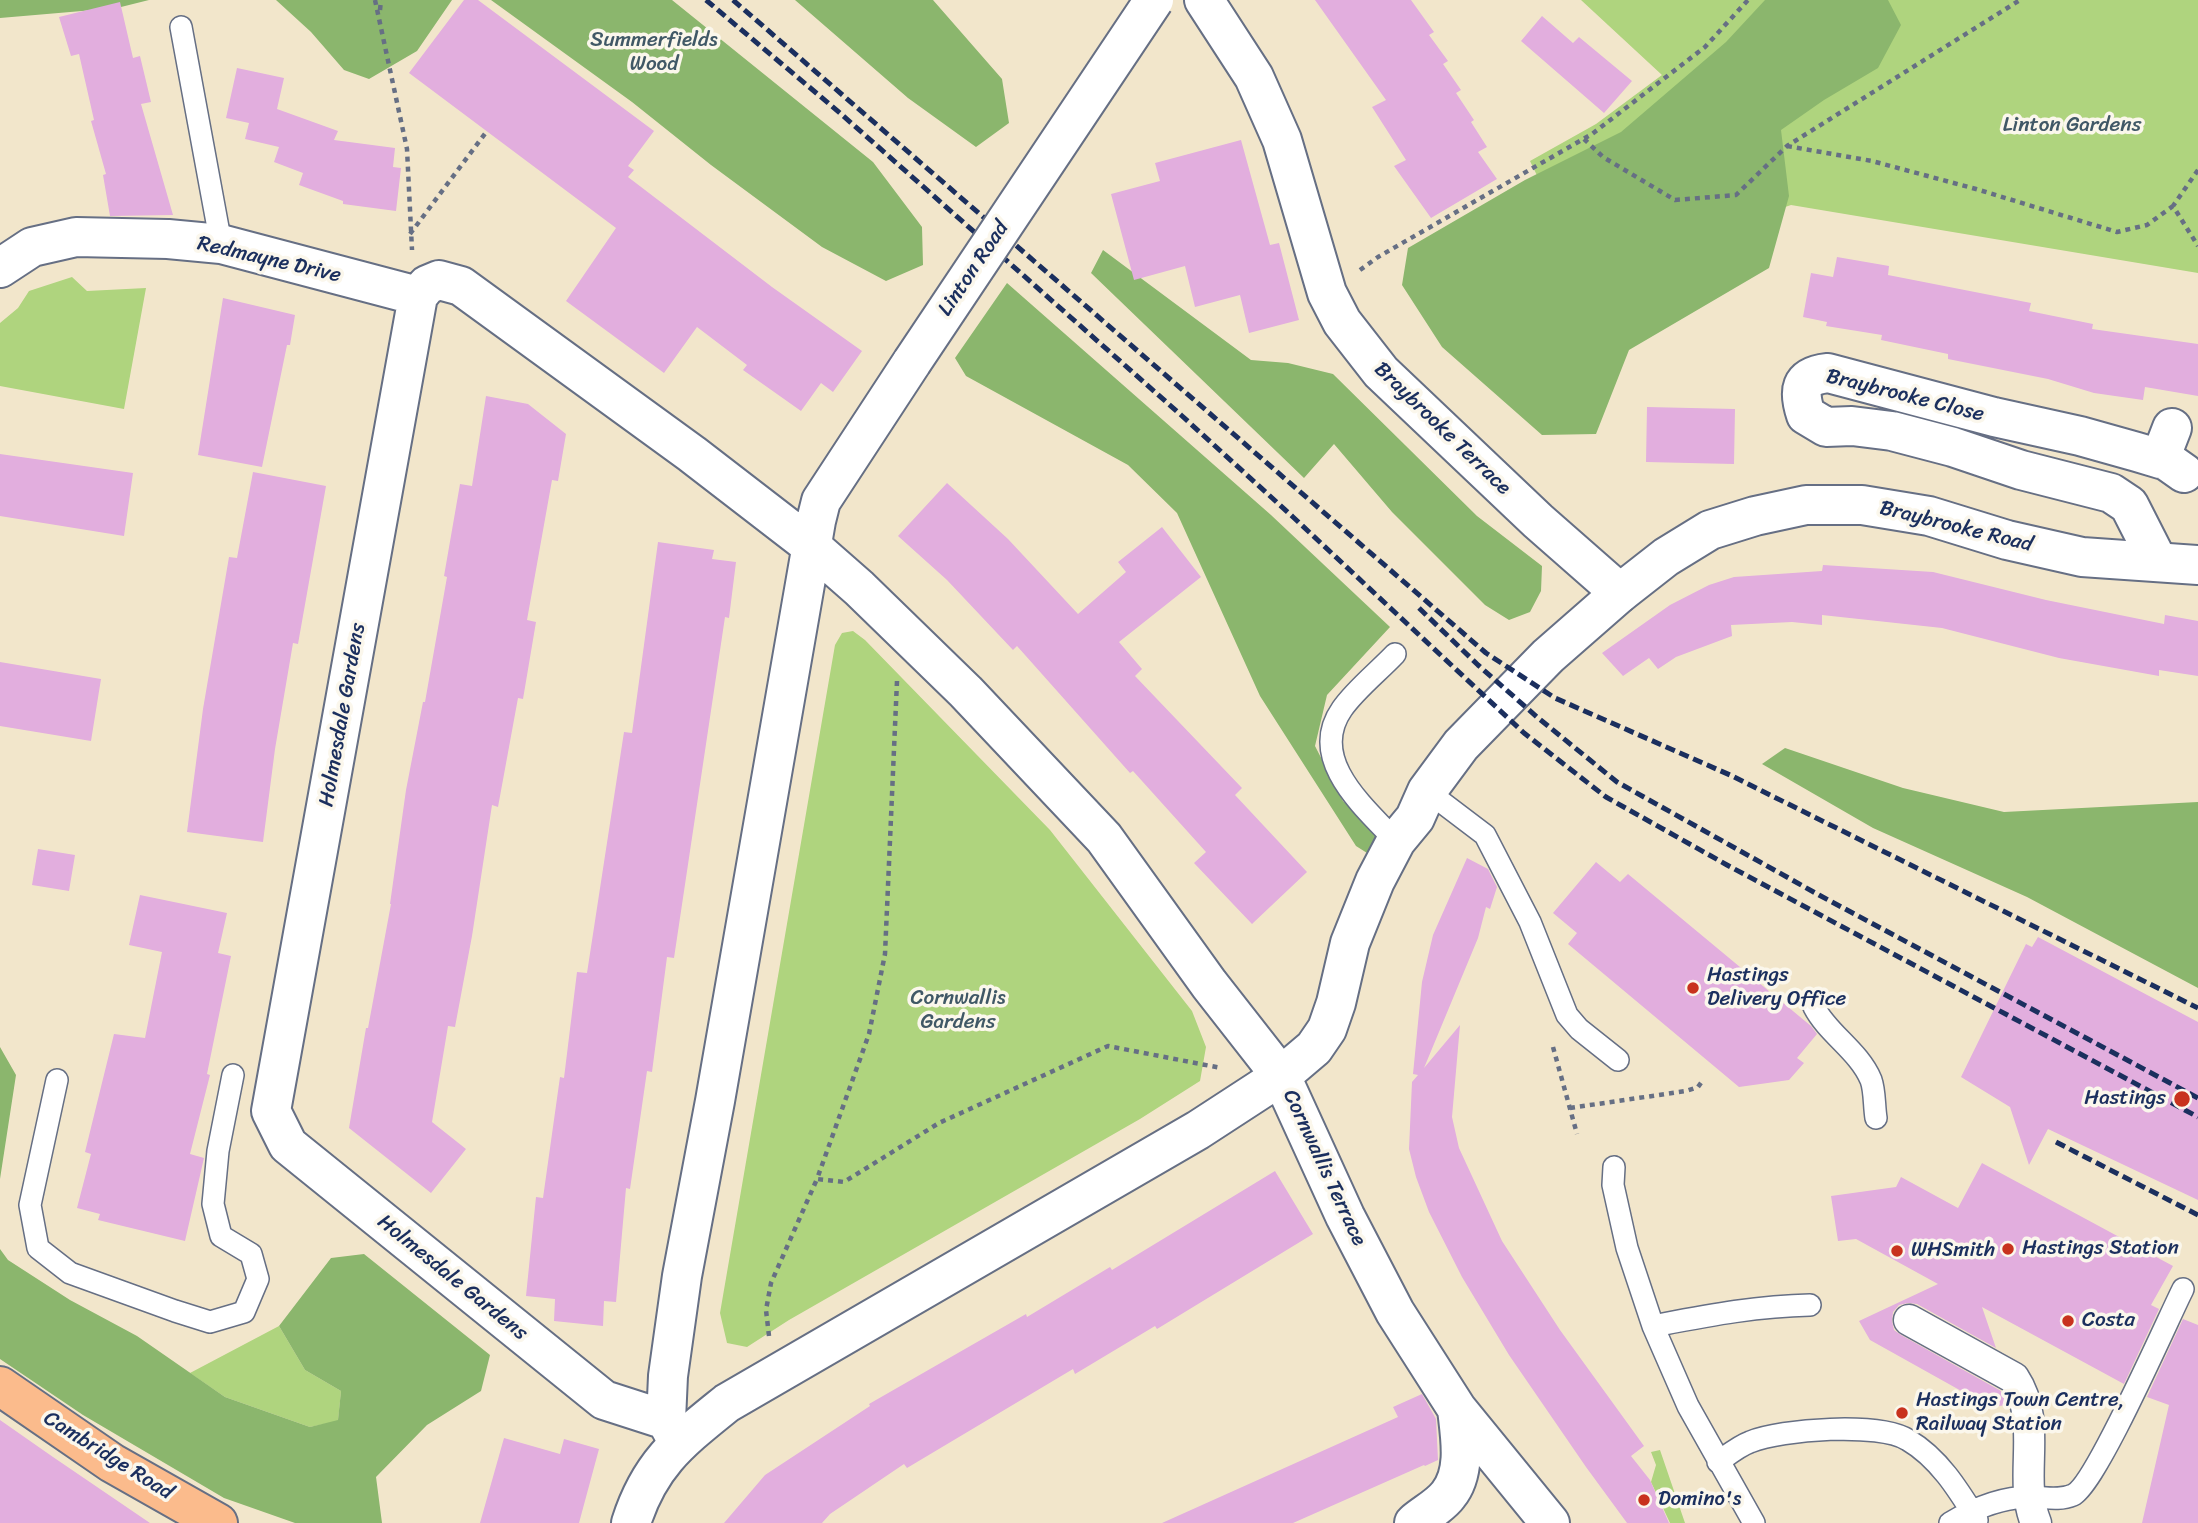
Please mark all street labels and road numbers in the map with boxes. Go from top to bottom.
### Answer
street label: Linton Road [933,217,1015,321]
street label: Redmayne Drive [195,231,343,289]
street label: Braybrooke Terrace [1368,357,1516,501]
street label: Braybrooke Close [1823,364,1987,428]
street label: Braybrooke Road [1877,496,2035,558]
street label: Holmesdale Gardens [314,621,372,809]
street label: Cornwallis Terrace [1277,1086,1371,1250]
street label: Holmesdale Gardens [372,1210,532,1346]
street label: Cambridge Road [39,1406,177,1506]

